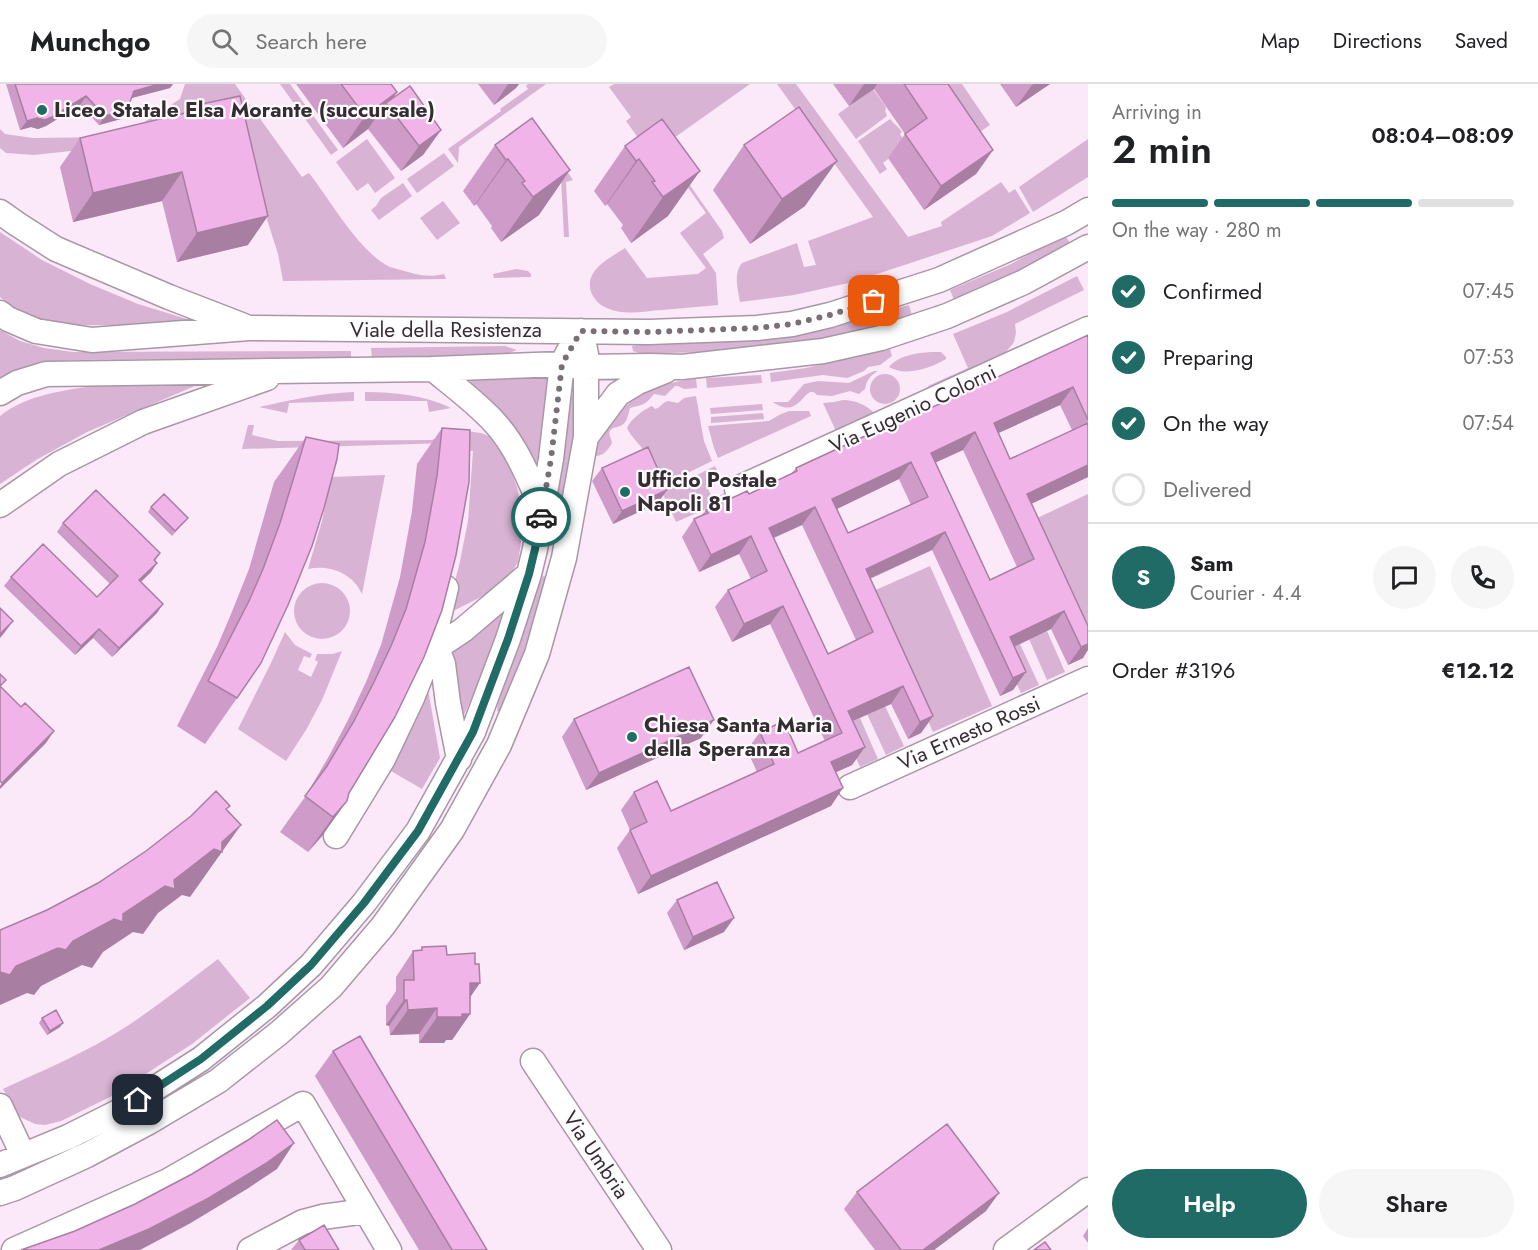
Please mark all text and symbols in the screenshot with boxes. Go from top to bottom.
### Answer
search box [187,14,607,68]
text: Munchgo [30,21,151,62]
icon: search [208,25,241,58]
text: Search here [256,25,367,57]
text: Map [1261,26,1300,56]
text: Directions [1333,26,1422,56]
text: Saved [1455,26,1508,56]
place label: Liceo Statale Elsa Morante (succursale) [54,95,435,125]
text: Arriving in [1112,98,1202,127]
marker: Liceo Statale Elsa Morante (succursale) [35,103,49,117]
text: 08:04–08:09 [1371,119,1514,151]
text: 2 min [1112,121,1212,178]
text: On the way · 280 m [1112,216,1282,245]
pin [848,275,899,326]
icon: check [1112,275,1145,308]
text: Confirmed [1163,275,1262,307]
text: 07:45 [1463,277,1514,306]
icon: bag [857,284,890,317]
street label: Viale della Resistenza [350,315,542,345]
icon: check [1112,341,1145,374]
text: Preparing [1163,341,1254,373]
text: 07:53 [1463,343,1514,372]
street label: Via Eugenio Colorni [825,357,1001,461]
icon: check [1112,407,1145,440]
text: On the way [1163,407,1268,439]
text: 07:54 [1463,409,1514,438]
place label: Ufficio Postale Napoli 81 [637,465,777,519]
text: Delivered [1163,473,1252,505]
marker: Ufficio Postale Napoli 81 [618,485,632,499]
courier [511,487,571,547]
icon: car [525,501,558,534]
button: chat [1373,546,1436,609]
button: phone [1451,546,1514,609]
text: Sam [1190,547,1234,579]
text: S [1137,561,1150,593]
text: Courier · 4.4 [1190,579,1302,608]
text: Order #3196 [1112,654,1236,686]
text: €12.12 [1441,654,1514,686]
street label: Via Ernesto Rossi [893,688,1045,778]
place label: Chiesa Santa Maria della Speranza [644,710,832,764]
marker: Chiesa Santa Maria della Speranza [625,730,639,744]
pin [112,1074,163,1125]
icon: home [121,1083,154,1116]
street label: Via Umbria [556,1105,636,1205]
button: Help [1112,1169,1307,1238]
button: Share [1319,1169,1514,1238]

